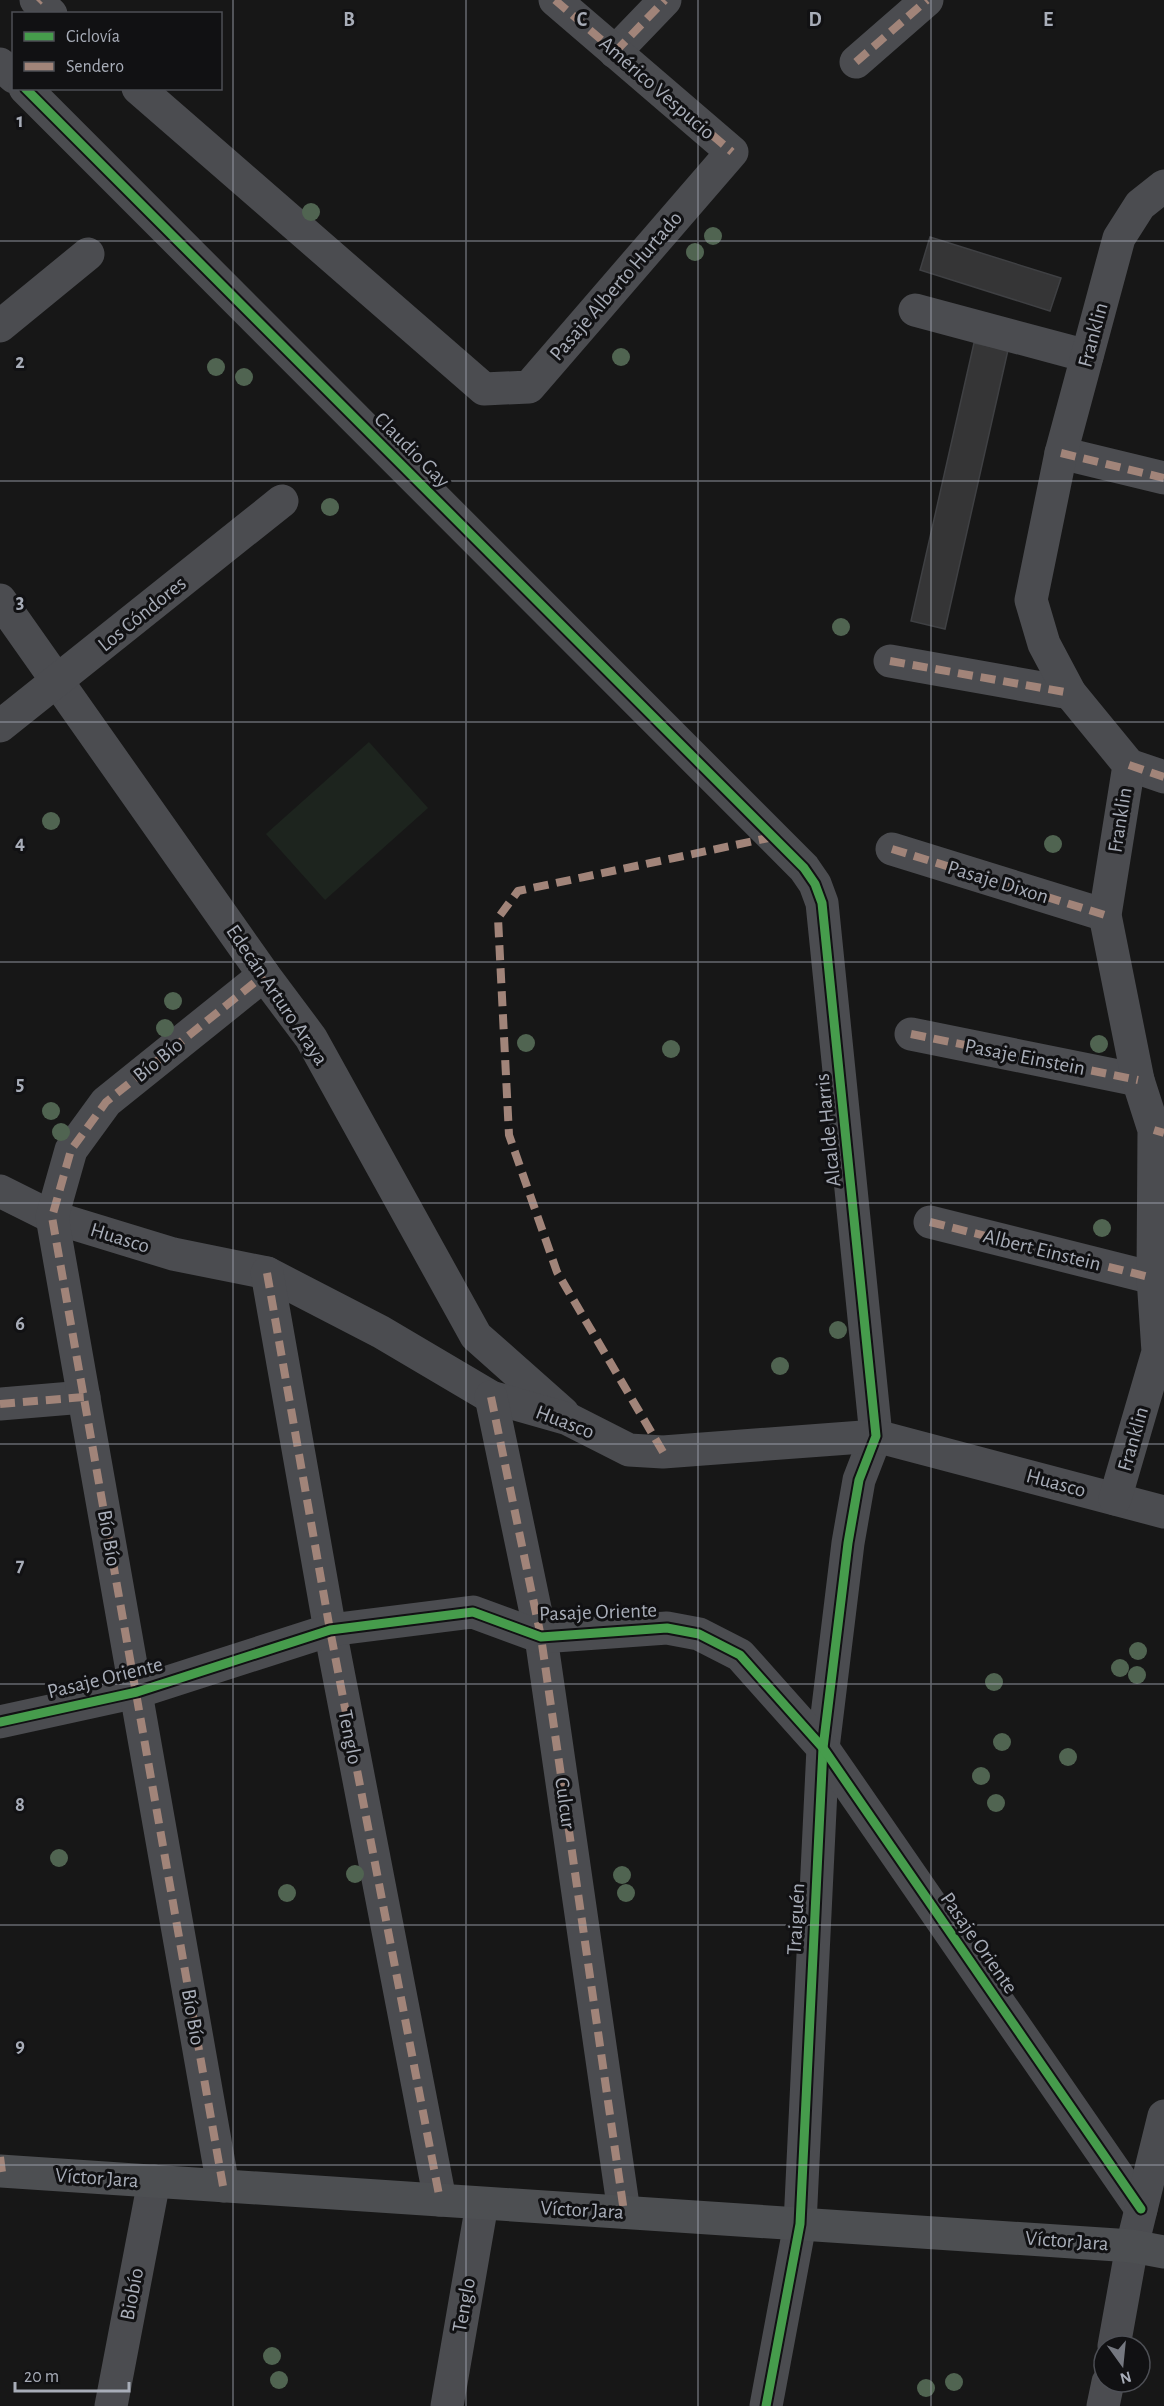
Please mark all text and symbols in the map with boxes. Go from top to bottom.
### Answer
text: B [343,10,355,30]
text: C [577,10,588,30]
text: D [808,10,822,30]
text: E [1043,10,1053,30]
legend [12,12,222,90]
text: Ciclovía [66,28,120,46]
street label: Américo Vespucio [595,32,719,144]
text: Sendero [66,58,124,76]
text: 1 [16,111,24,131]
street label: Pasaje Alberto Hurtado [546,207,686,365]
street label: Franklin [1074,300,1112,370]
text: 2 [15,352,25,372]
street label: Claudio Gay [370,408,454,492]
street label: Los Cóndores [94,572,190,656]
text: 3 [16,592,24,612]
street label: Franklin [1104,786,1136,854]
text: 4 [15,833,25,853]
street label: Pasaje Dixon [945,857,1051,907]
street label: Edecán Arturo Araya [222,921,332,1069]
street label: Bío Bío [129,1034,187,1086]
street label: Pasaje Einstein [963,1035,1087,1079]
street label: Alcalde Harris [812,1072,844,1188]
text: 5 [16,1074,24,1094]
street label: Huasco [88,1219,152,1257]
street label: Albert Einstein [981,1225,1103,1275]
text: 6 [15,1314,25,1334]
street label: Huasco [533,1401,597,1443]
street label: Franklin [1114,1404,1152,1474]
street label: Huasco [1024,1465,1088,1501]
street label: Bío Bío [94,1508,124,1568]
text: 7 [16,1555,25,1575]
street label: Pasaje Oriente [539,1599,657,1625]
street label: Pasaje Oriente [45,1654,165,1702]
street label: Tenglo [334,1708,366,1766]
street label: Culcur [551,1776,579,1830]
text: 8 [15,1795,25,1815]
street label: Traiguén [784,1883,808,1955]
street label: Pasaje Oriente [937,1889,1021,1997]
street label: Bío Bío [178,1987,208,2047]
text: 9 [15,2036,25,2056]
street label: Víctor Jara [55,2165,140,2191]
street label: Víctor Jara [540,2197,625,2223]
street label: Víctor Jara [1025,2228,1110,2254]
street label: Biobío [117,2266,147,2322]
street label: Tenglo [449,2276,479,2334]
north arrow [1092,2334,1152,2394]
scale bar [15,2355,129,2393]
text: 20 m [24,2368,59,2386]
text: N [1118,2368,1133,2387]

